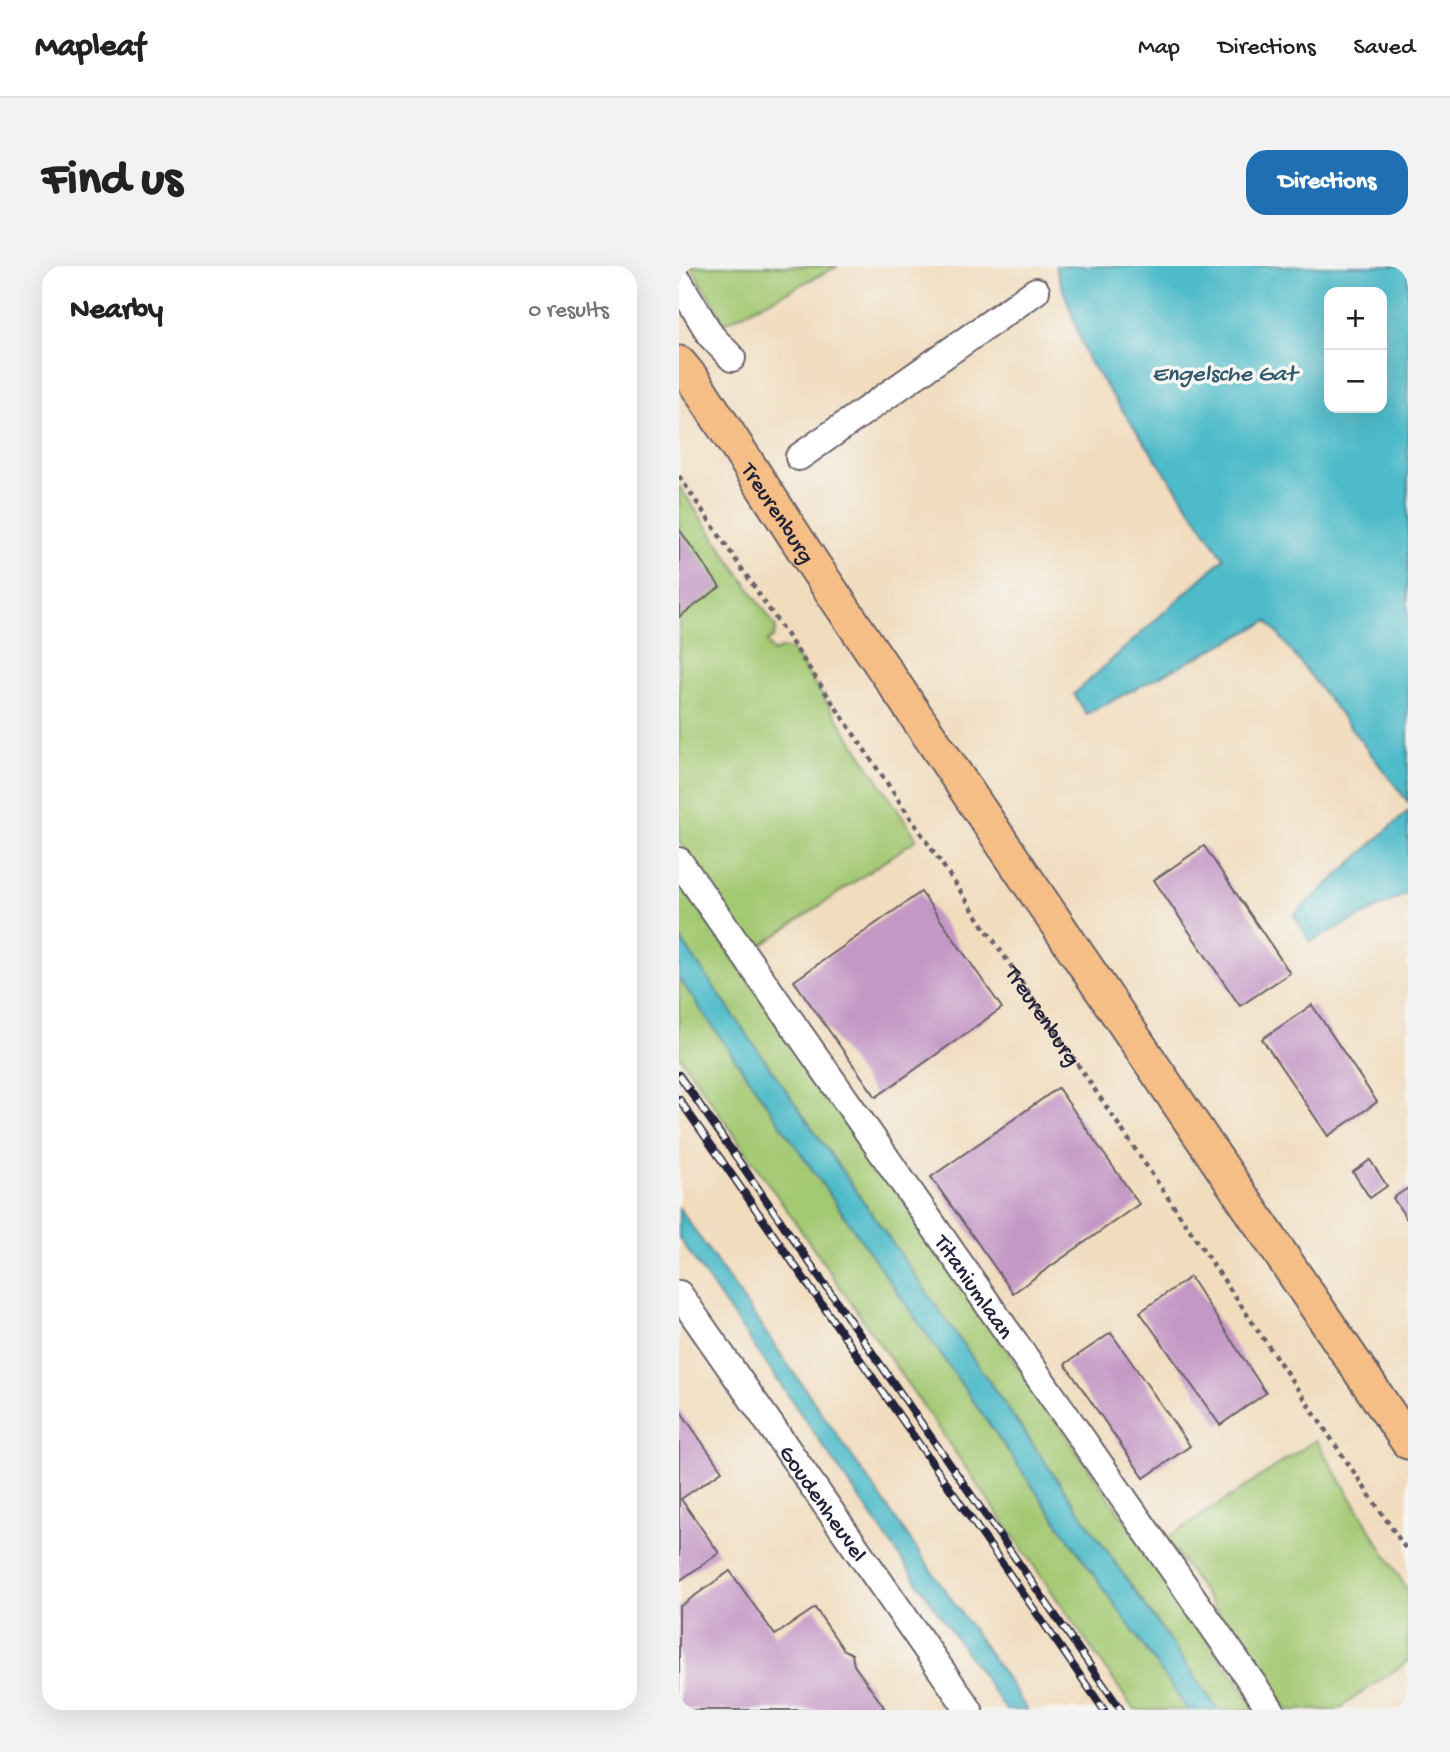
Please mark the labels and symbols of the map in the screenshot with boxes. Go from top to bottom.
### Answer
water label: Engelsche Gat [1152,361,1300,390]
street label: Treurenburg [733,457,819,570]
street label: Treurenburg [997,960,1085,1072]
street label: Titaniumlaan [926,1229,1018,1345]
street label: Goudenheuvel [772,1441,871,1568]

